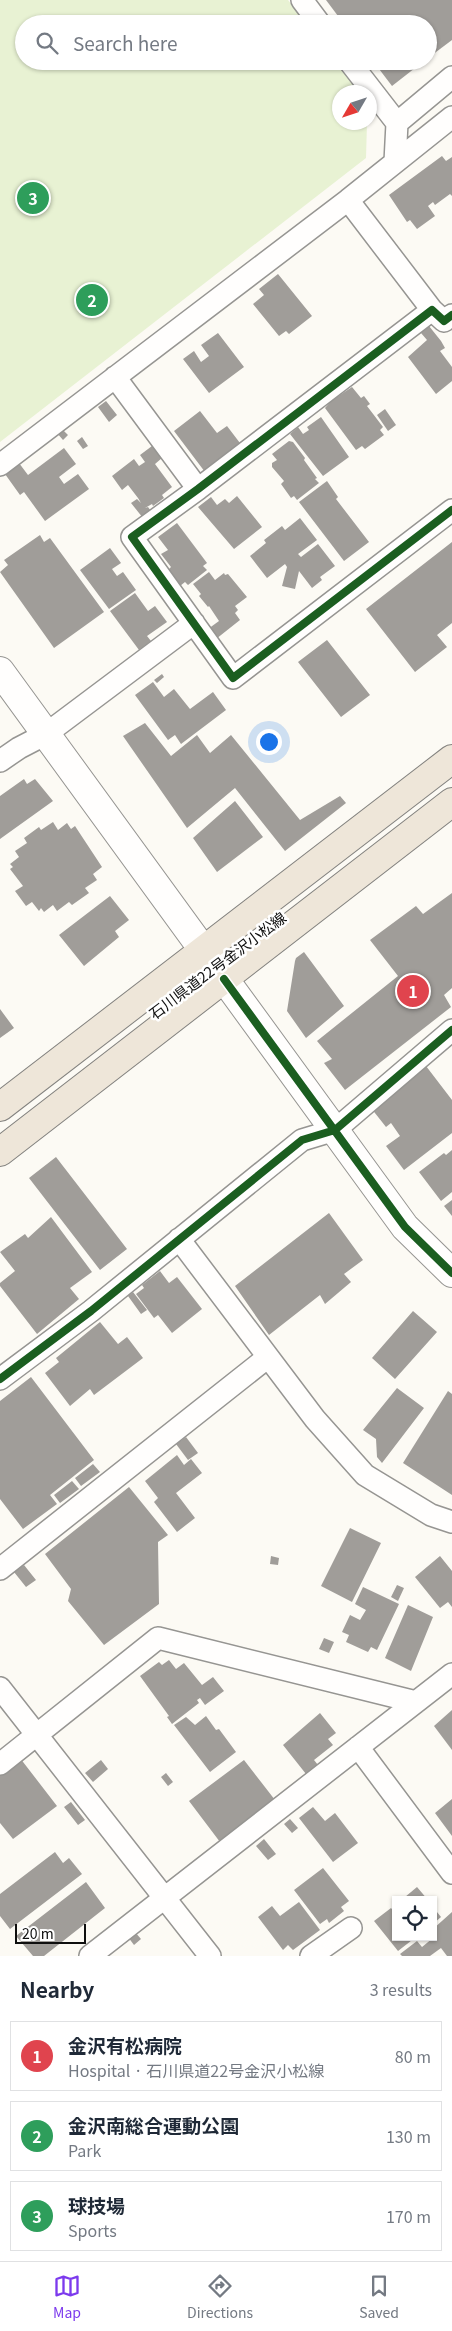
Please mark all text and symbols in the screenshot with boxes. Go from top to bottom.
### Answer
search box [15,15,437,70]
icon: search [33,29,61,57]
text: Search here [73,29,177,56]
north arrow [332,85,377,130]
pin: 3 [17,179,49,217]
pin: 2 [76,281,108,319]
your location [256,729,282,755]
street label: 石川県道22号金沢小松線 [144,906,290,1023]
pin: 1 [397,972,429,1010]
map controls [392,1896,437,1941]
button: locate [392,1896,437,1941]
scale bar [15,1921,86,1944]
text: 20 m [22,1923,54,1943]
text: Nearby [20,1974,94,2004]
text: 3 results [370,1977,432,2001]
text: 金沢有松病院 [68,2031,182,2058]
text: 1 [32,2044,42,2068]
text: 80 m [395,2044,431,2068]
text: Hospital · 石川県道22号金沢小松線 [68,2058,324,2082]
text: 金沢南総合運動公園 [68,2111,239,2138]
text: 2 [32,2124,42,2148]
text: 130 m [386,2124,431,2148]
text: Park [68,2138,101,2162]
text: 球技場 [68,2191,125,2218]
text: 3 [32,2204,42,2228]
text: 170 m [386,2204,431,2228]
text: Sports [68,2218,117,2242]
tab: Map [53,2272,81,2322]
tab: Directions [187,2272,253,2322]
tab: Saved [359,2272,399,2322]

